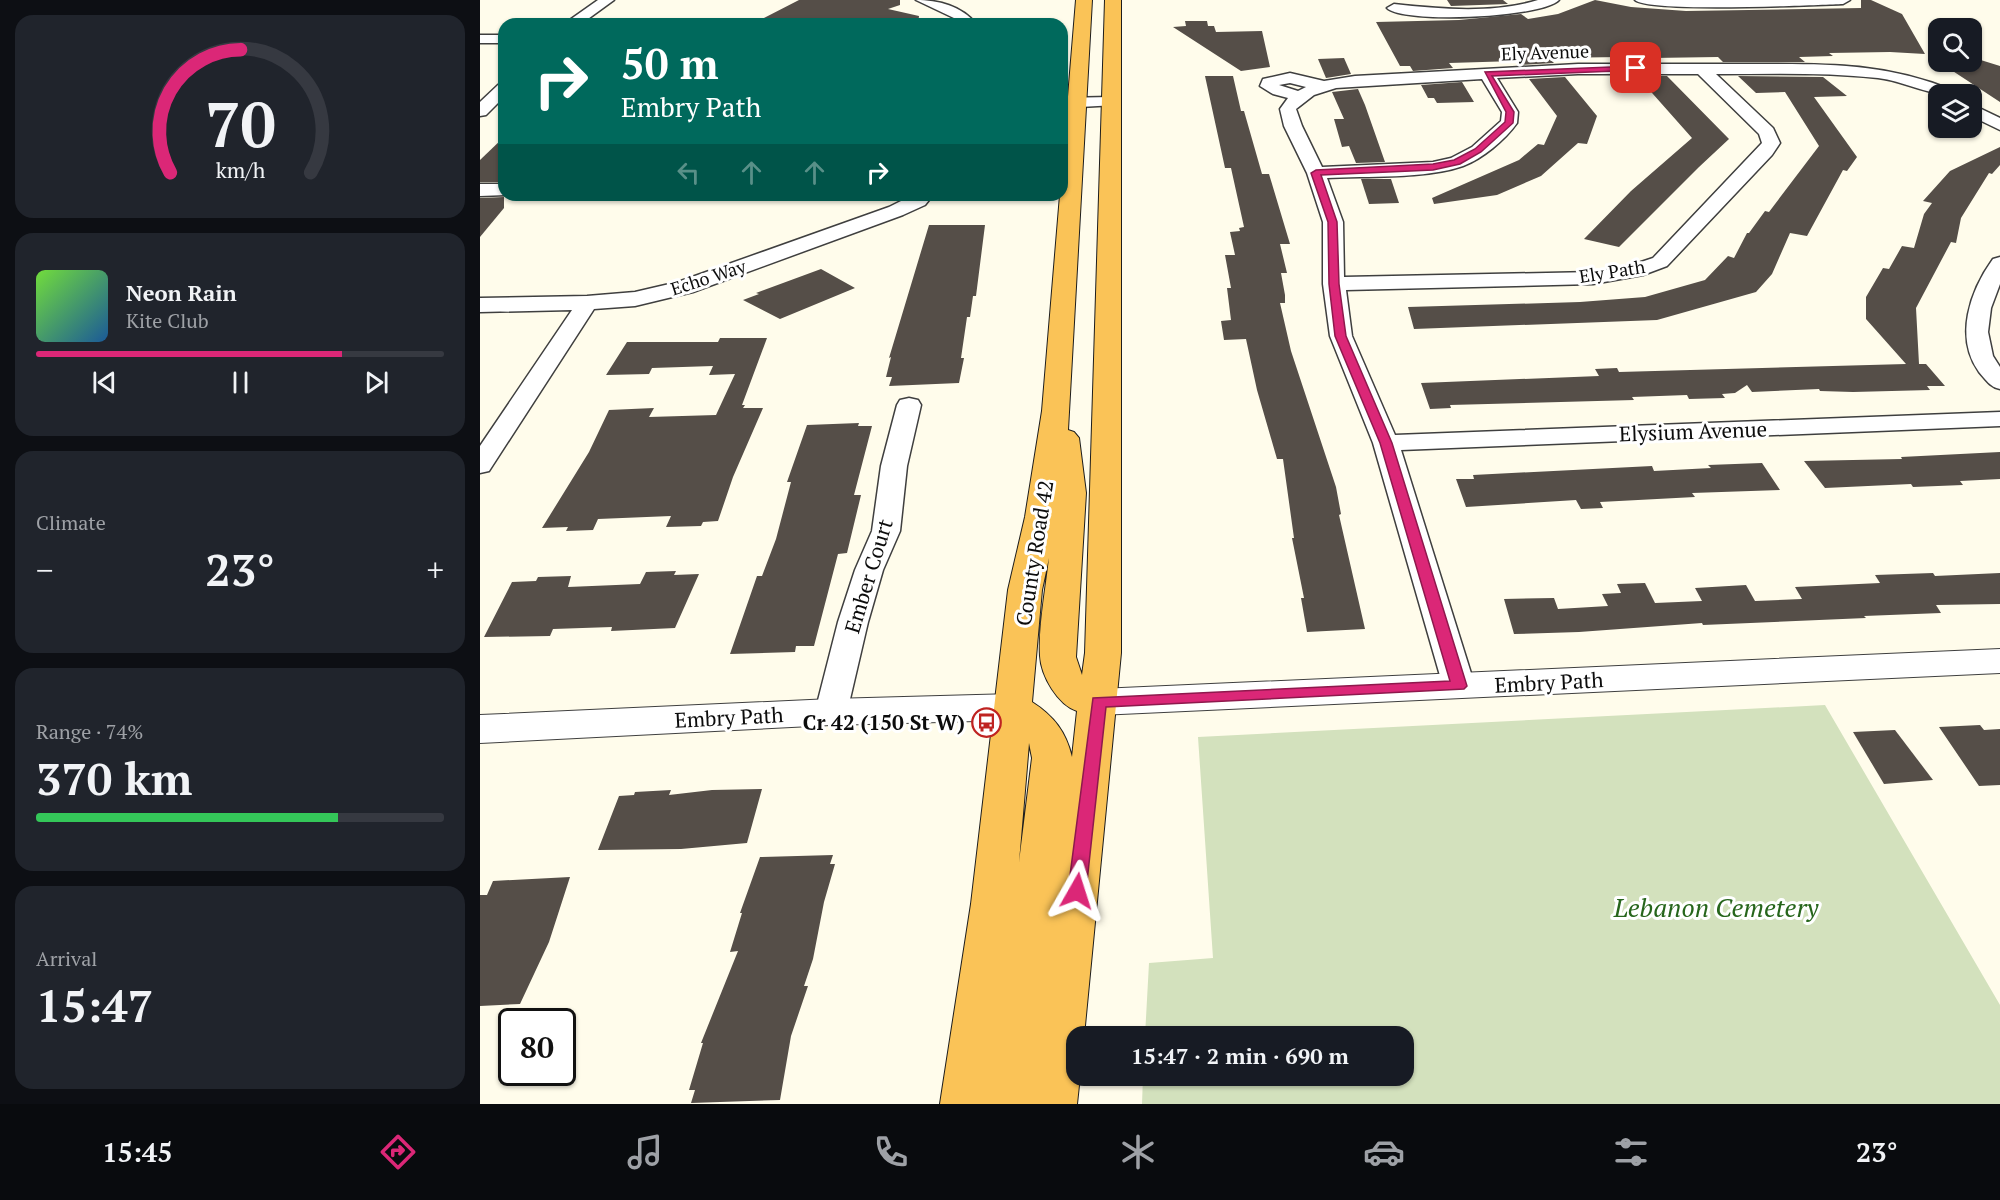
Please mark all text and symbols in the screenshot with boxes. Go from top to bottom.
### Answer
map controls [1928,18,1982,138]
button: search [1928,18,1982,72]
text: 50 m [621,35,719,91]
street label: Ely Avenue [1501,38,1589,66]
icon: right [522,42,600,120]
pin [1610,42,1661,93]
icon: arrive [1619,51,1652,84]
text: 70 [205,83,275,166]
button: layers [1928,84,1982,138]
text: Embry Path [621,89,761,125]
icon: left [672,156,705,189]
icon: ahead [735,156,768,189]
icon: ahead [798,156,831,189]
icon: right [861,156,894,189]
text: km/h [215,157,265,185]
street label: Echo Way [667,253,749,300]
street label: Ely Path [1577,254,1647,288]
text: Neon Rain [126,278,237,307]
text: Kite Club [126,307,209,334]
icon: previous [88,366,121,399]
icon: pause [224,366,257,399]
icon: next [360,366,393,399]
street label: Elysium Avenue [1618,414,1768,448]
street label: County Road 42 [1009,478,1059,628]
text: Climate [36,509,106,536]
street label: Ember Court [837,515,899,637]
text: 23° [205,539,275,599]
text: − [36,548,54,591]
text: + [426,548,444,591]
street label: Embry Path [1494,665,1604,699]
street label: Embry Path [674,700,784,734]
bus stop icon: Cr 42 (150 St W) [970,706,1002,738]
place label: Cr 42 (150 St W) [803,708,965,736]
text: Range · 74% [36,718,143,745]
text: 370 km [36,748,192,808]
position arrow [1045,859,1109,923]
park label: Lebanon Cemetery [1613,890,1819,924]
text: Arrival [36,945,97,972]
text: 15:47 [36,975,153,1035]
speed limit sign: 80 [498,1008,576,1086]
text: 15:47 · 2 min · 690 m [1131,1041,1349,1070]
icon: directions [377,1131,419,1173]
icon: music [624,1131,666,1173]
icon: phone [870,1131,912,1173]
icon: climate [1117,1131,1159,1173]
icon: car [1363,1131,1405,1173]
icon: filters [1610,1131,1652,1173]
text: 15:45 [102,1134,173,1170]
text: 23° [1856,1134,1898,1170]

